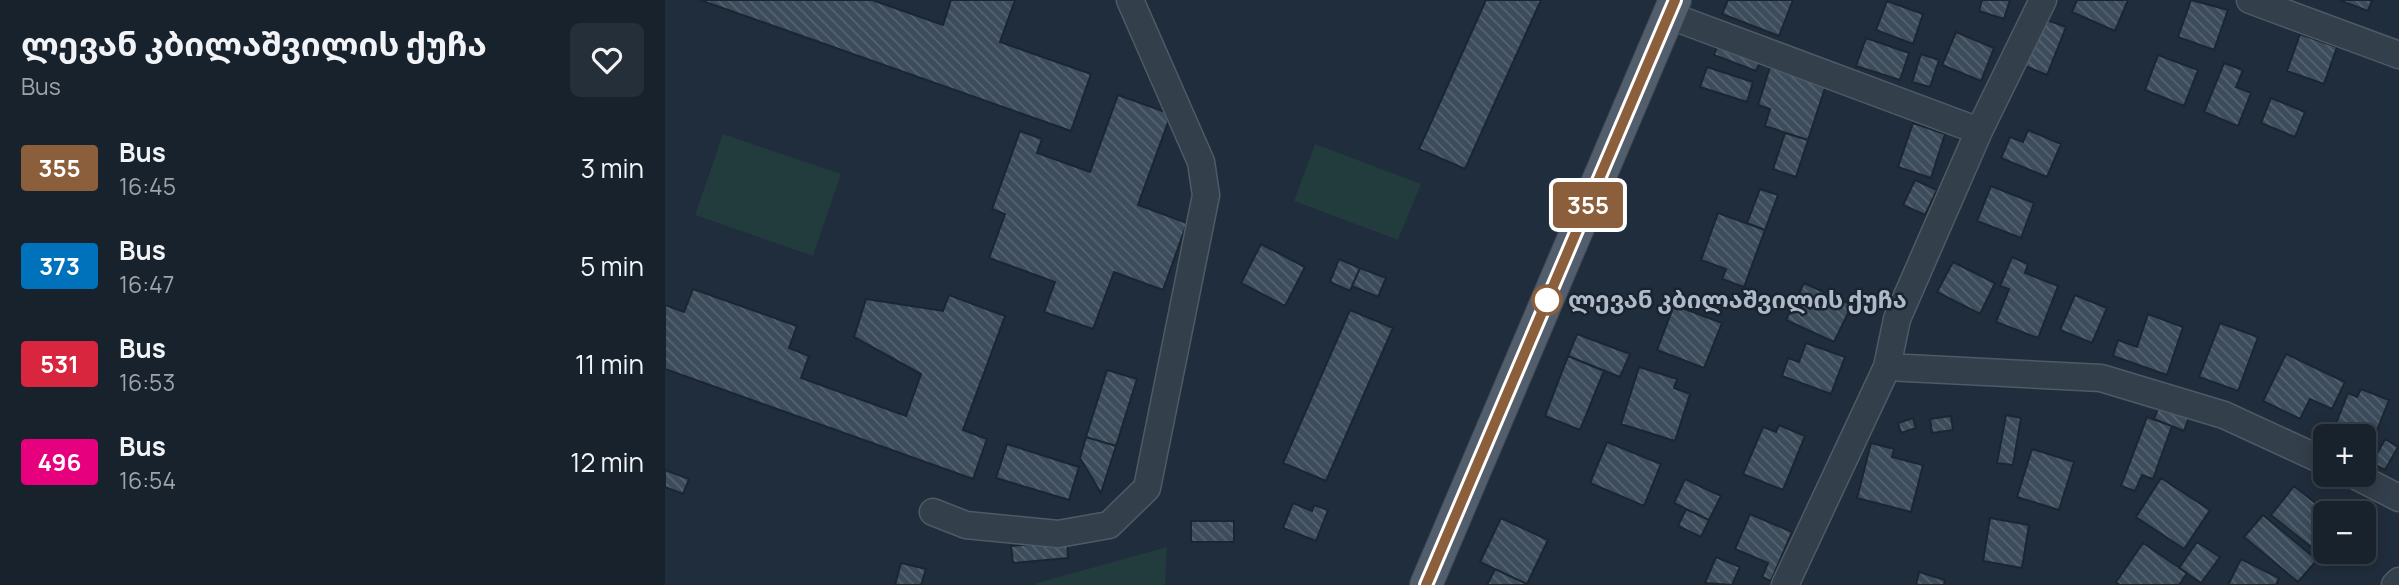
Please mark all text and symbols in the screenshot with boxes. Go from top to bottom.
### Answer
text: ლევან კბილაშვილის ქუჩა [21,21,487,66]
button: heart [570,23,644,97]
text: Bus [21,70,61,102]
text: Bus [119,134,166,170]
text: 3 min [581,150,644,186]
text: 355 [38,151,81,184]
text: 16:45 [119,170,176,202]
line badge: 355 [1548,182,1628,228]
text: 355 [1567,188,1609,221]
text: Bus [119,232,166,268]
text: 5 min [580,248,644,284]
text: 373 [39,249,80,282]
text: 16:47 [119,268,174,300]
place label: ლევან კბილაშვილის ქუჩა [1568,282,1907,315]
marker: ლევან კბილაშვილის ქუჩა [1532,285,1562,315]
text: Bus [119,330,166,366]
text: 11 min [575,346,644,382]
text: 531 [40,347,79,380]
text: 16:53 [119,366,175,398]
map controls [2313,424,2376,564]
button: + [2313,424,2376,487]
text: Bus [119,428,166,464]
text: 12 min [570,444,644,480]
text: 496 [38,445,81,478]
text: 16:54 [119,464,176,496]
button: − [2313,501,2376,564]

